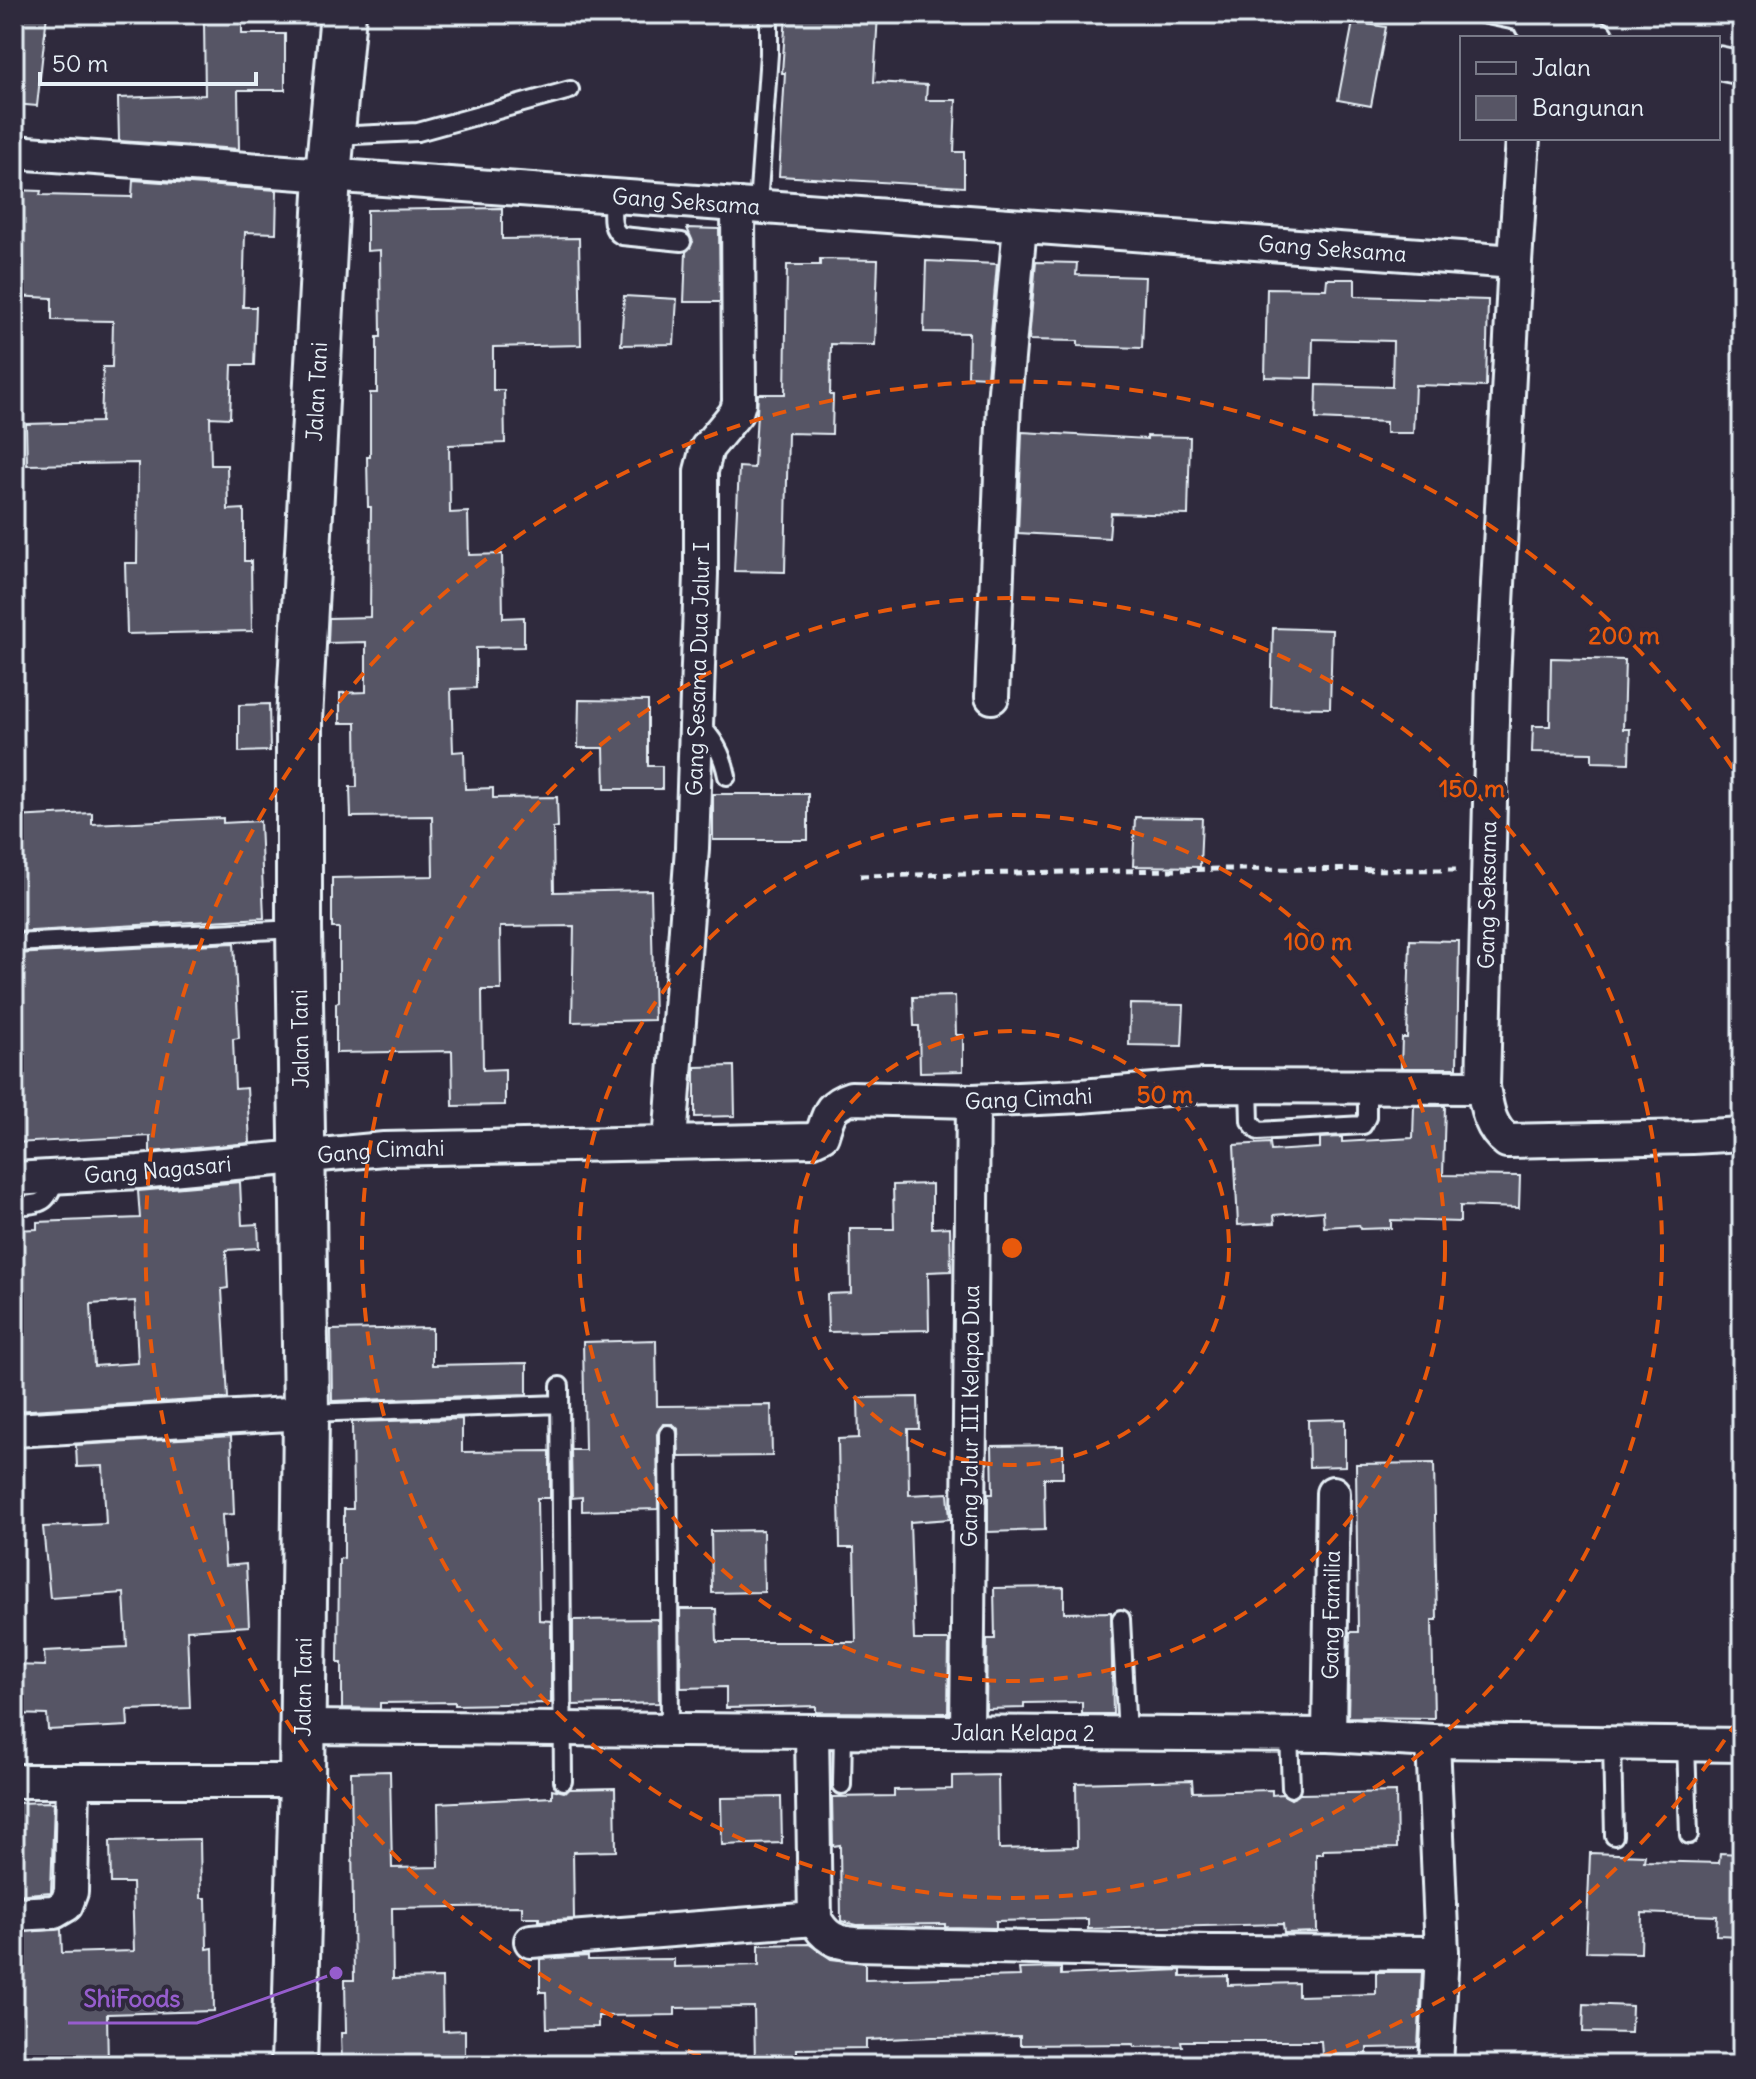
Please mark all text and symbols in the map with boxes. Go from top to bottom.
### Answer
scale bar [40,36,256,86]
legend [1460,36,1720,140]
text: 50 m [52,48,108,78]
text: Jalan [1532,52,1591,82]
text: Bangunan [1532,92,1644,122]
street label: Gang Seksama [611,182,761,221]
street label: Gang Seksama [1257,229,1408,268]
street label: Jalan Tani [300,341,333,442]
street label: Gang Sesama Dua Jalur I [680,542,715,796]
text: 200 m [1588,620,1660,650]
text: 150 m [1439,773,1505,803]
street label: Gang Seksama [1472,821,1502,969]
text: 100 m [1284,926,1352,956]
street label: Jalan Tani [285,989,315,1089]
text: 50 m [1137,1079,1193,1109]
street label: Gang Cimahi [964,1081,1093,1115]
street label: Gang Cimahi [316,1134,445,1169]
street label: Gang Nagasari [83,1149,233,1189]
centre of rings [998,1234,1026,1262]
street label: Gang Jalur III Kelapa Dua [955,1285,985,1547]
street label: Gang Familia [1316,1550,1346,1680]
street label: Jalan Tani [288,1637,318,1737]
street label: Jalan Kelapa 2 [951,1718,1095,1747]
callout: ShiFoods [68,1975,197,2023]
text: ShiFoods [83,1983,181,2013]

